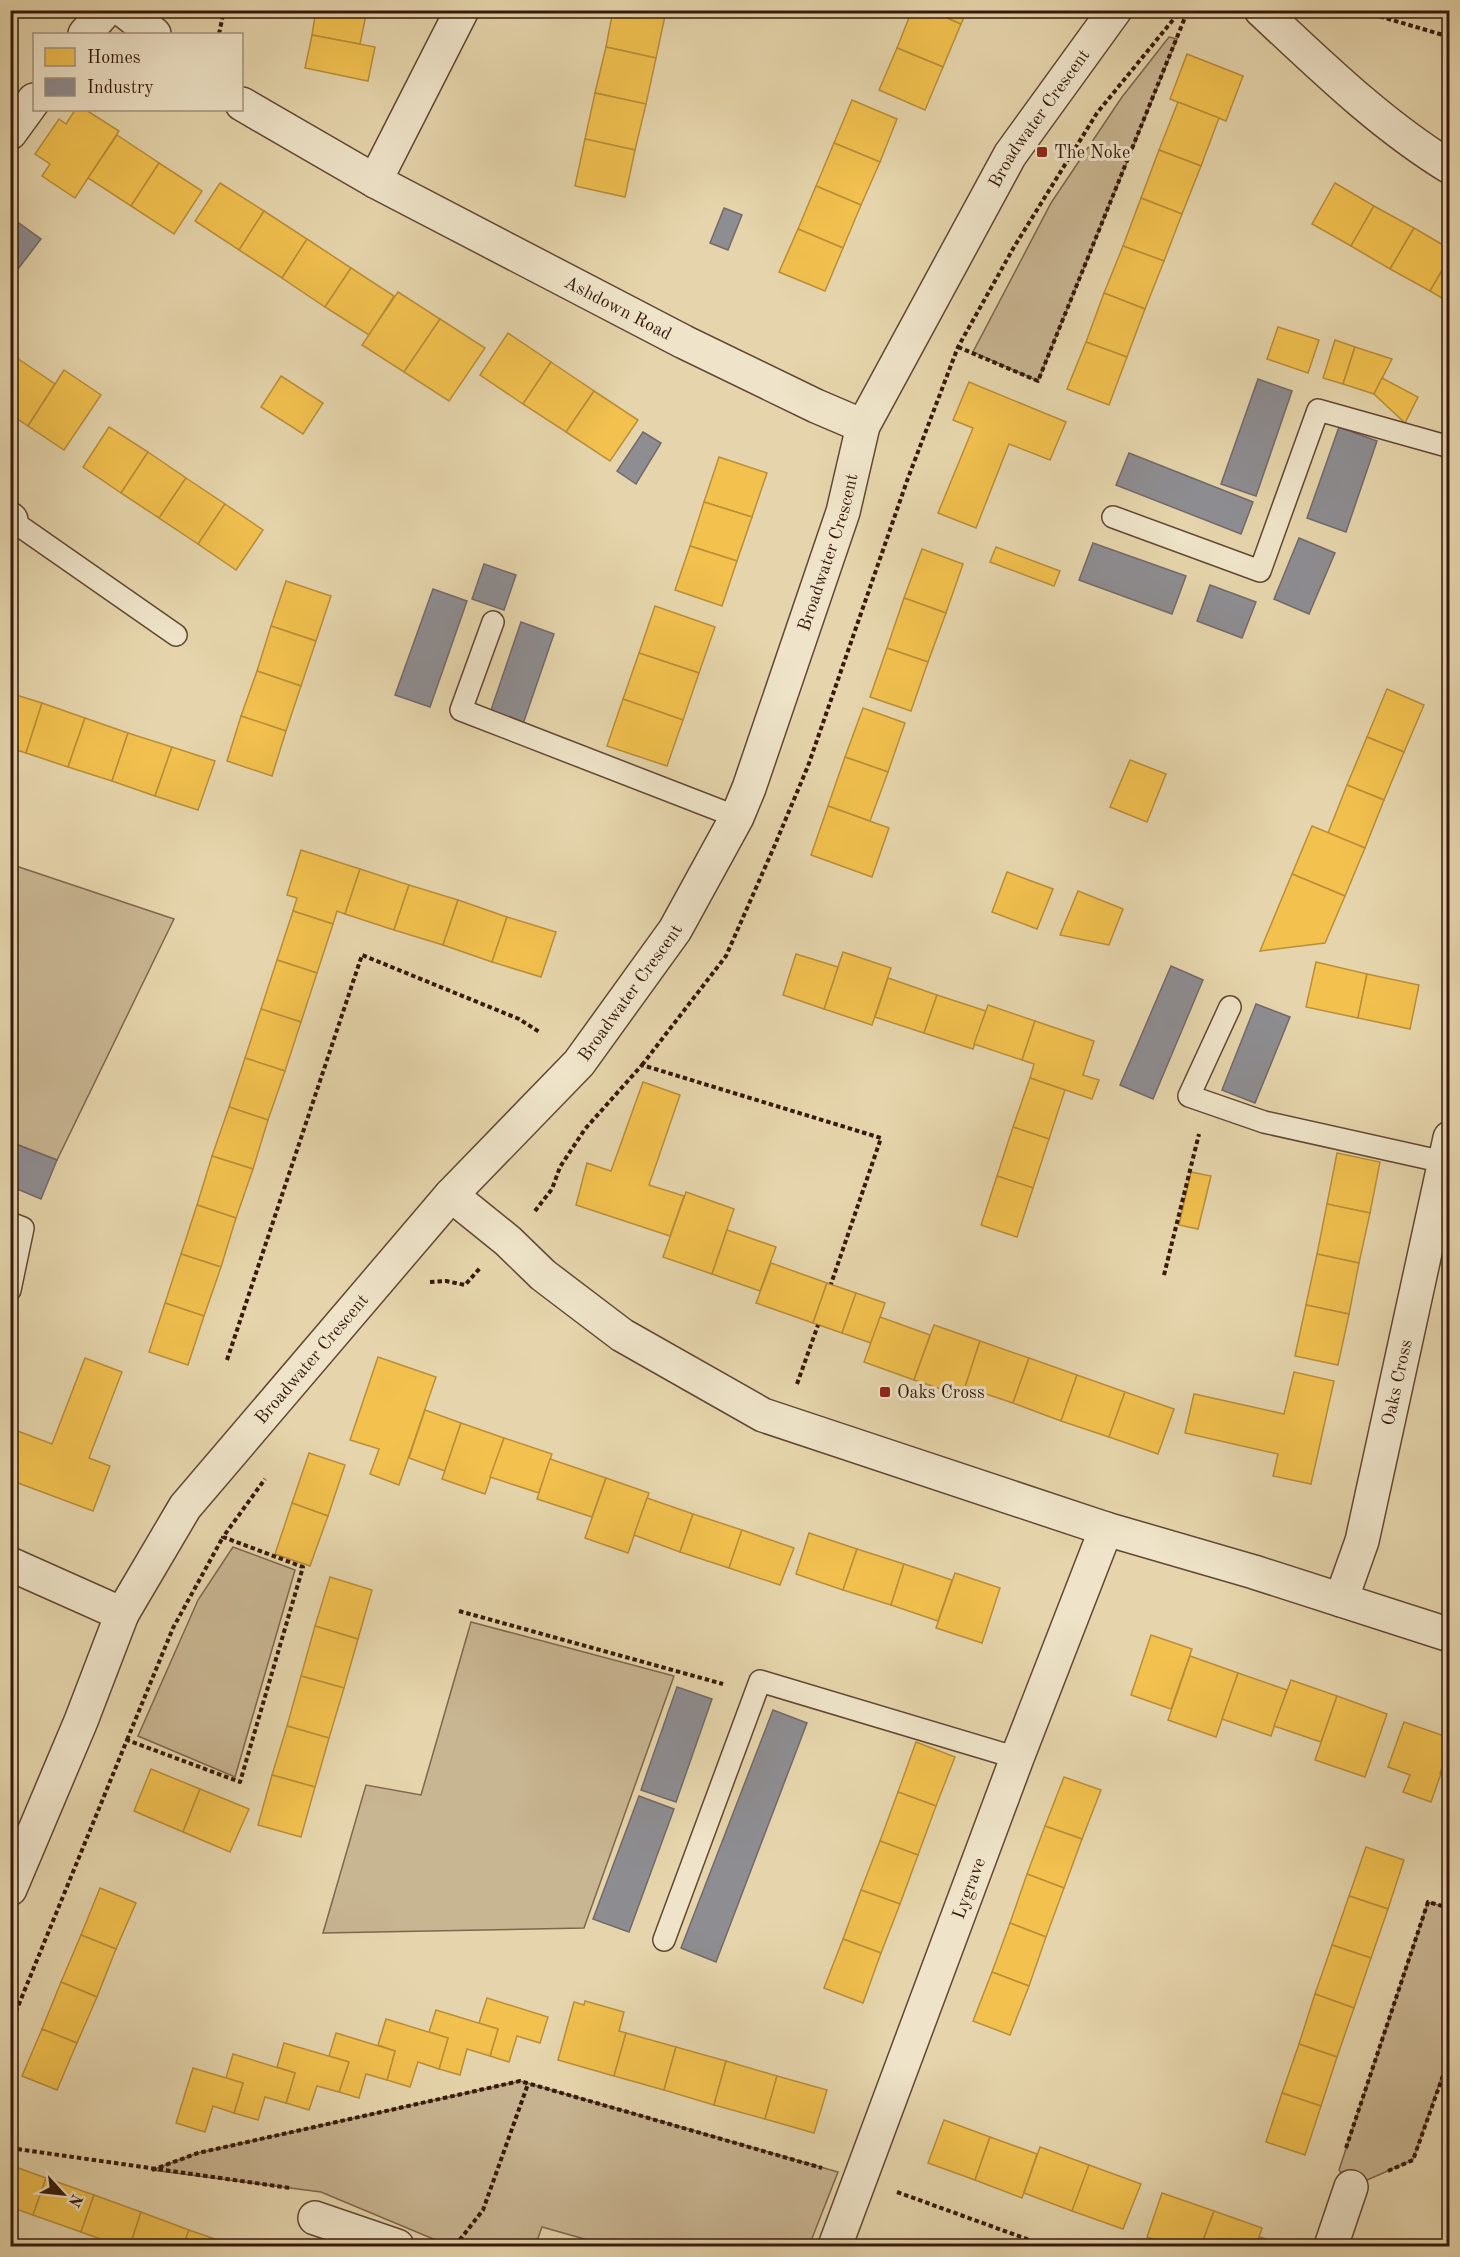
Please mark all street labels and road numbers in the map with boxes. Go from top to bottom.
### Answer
street label: Broadwater Crescent [986,46,1094,191]
street label: Ashdown Road [561,273,674,344]
street label: Broadwater Crescent [795,472,862,634]
street label: Broadwater Crescent [575,922,686,1065]
street label: Broadwater Crescent [252,1291,372,1428]
street label: Oaks Cross [1379,1338,1416,1427]
street label: Lygrave [950,1855,989,1922]

